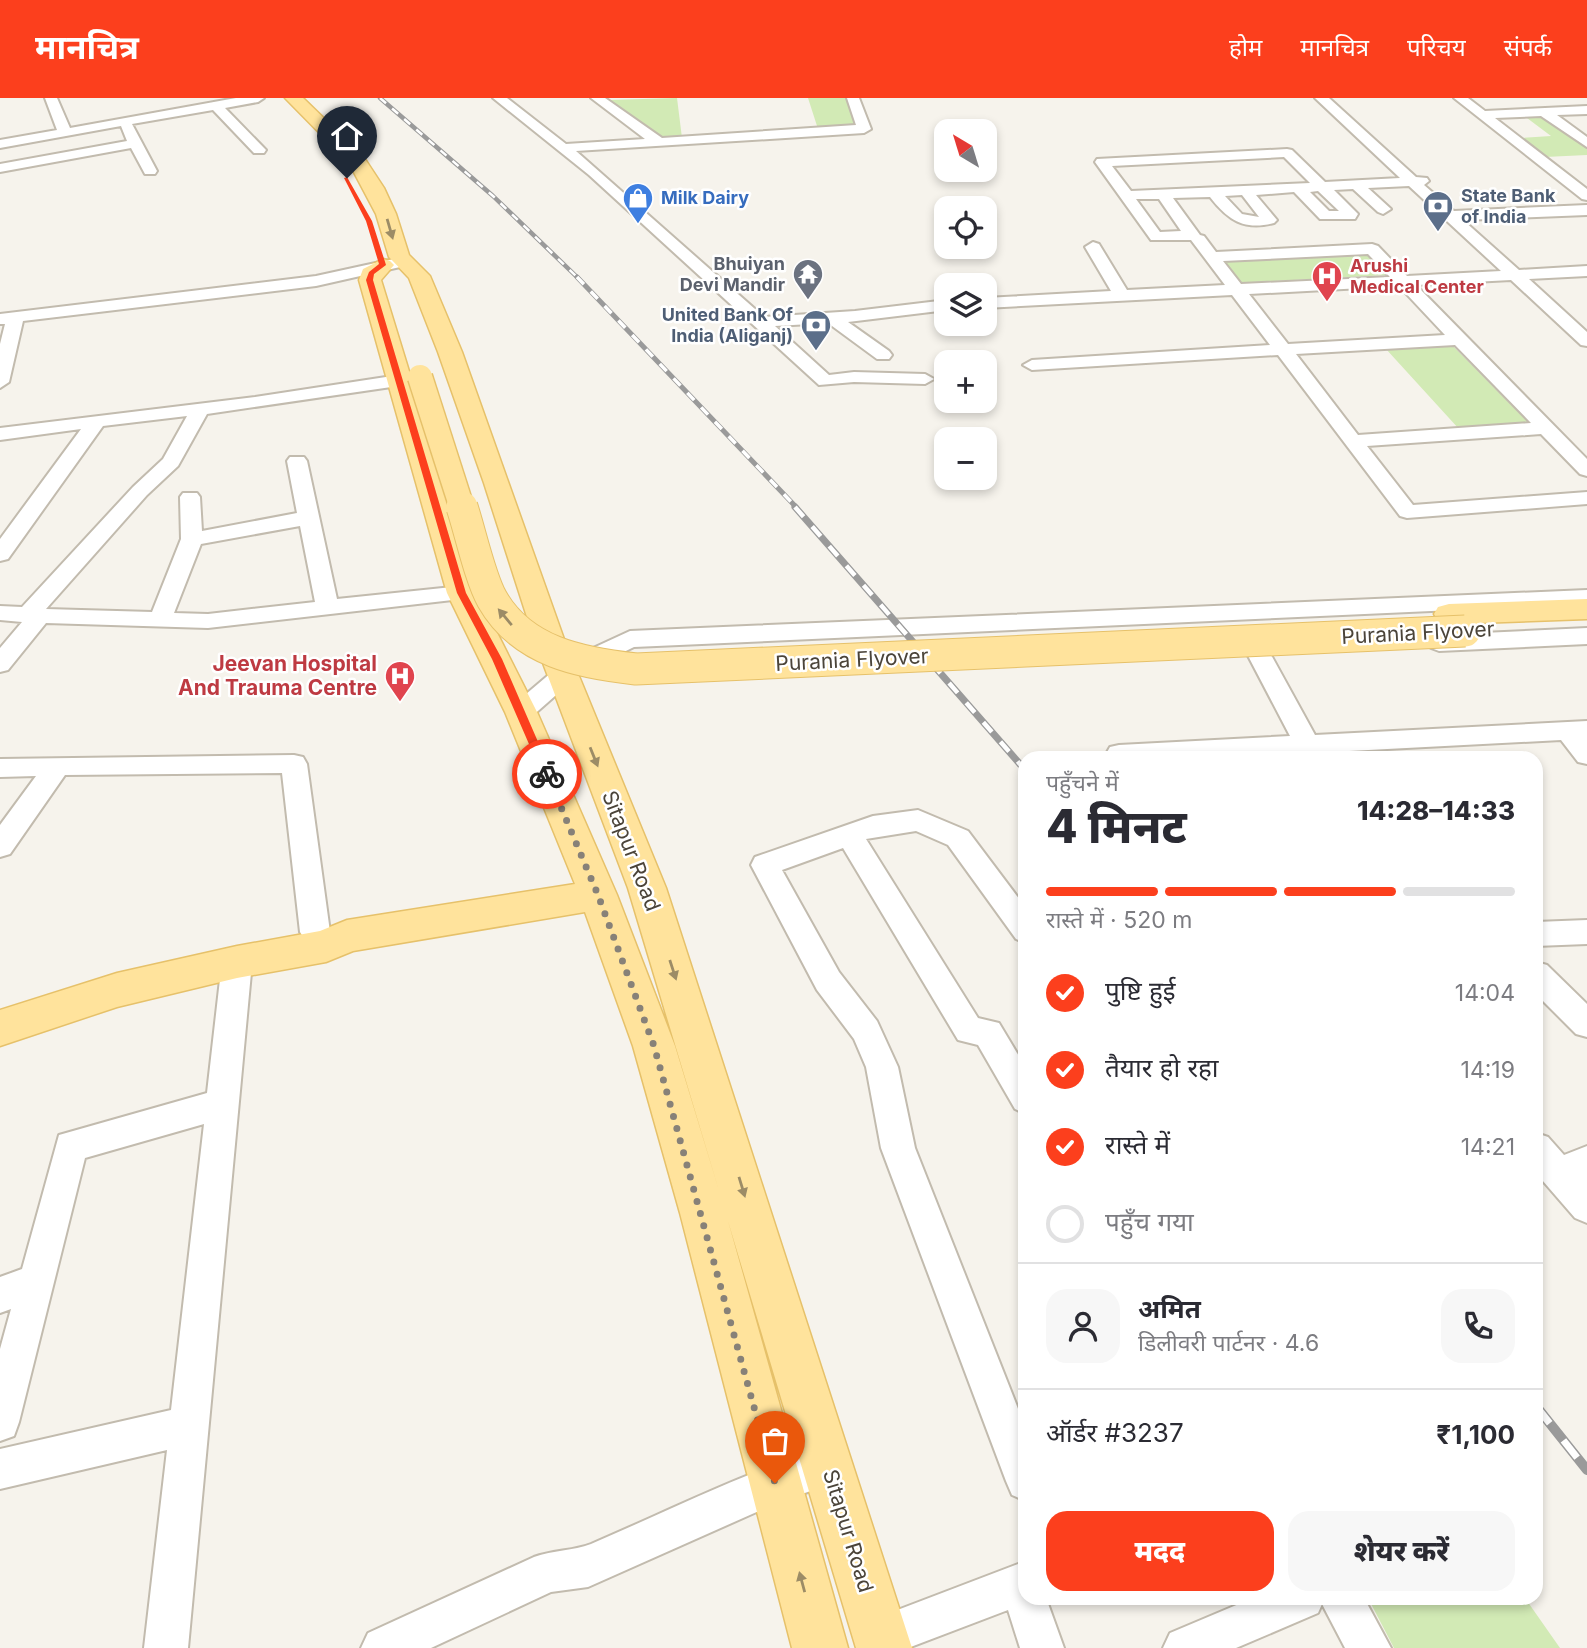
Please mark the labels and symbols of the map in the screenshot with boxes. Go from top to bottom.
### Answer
pin [317,106,377,178]
north arrow [934,119,998,182]
shop icon: Milk Dairy [621,181,655,225]
place label: State Bank of India [1461,185,1556,227]
place label: Milk Dairy [661,187,749,208]
bank icon: State Bank of India [1421,189,1455,233]
one-way arrow [386,219,396,240]
place label: Bhuiyan Devi Mandir [680,253,785,295]
place label: Arushi Medical Center [1350,255,1484,297]
temple icon: Bhuiyan Devi Mandir [791,257,825,301]
hospital icon: Arushi Medical Center [1310,259,1344,303]
place label: United Bank Of India (Aliganj) [662,304,793,346]
bank icon: United Bank Of India (Aliganj) [799,308,833,352]
one-way arrow [498,609,513,627]
street label: Purania Flyover [1341,616,1495,649]
street label: Purania Flyover [775,643,929,676]
place label: Jeevan Hospital And Trauma Centre [178,651,377,700]
hospital icon: Jeevan Hospital And Trauma Centre [383,659,417,703]
courier [512,739,582,809]
one-way arrow [589,746,600,767]
street label: Sitapur Road [597,787,666,915]
one-way arrow [669,959,679,980]
one-way arrow [737,1177,747,1198]
pin [745,1411,805,1483]
street label: Sitapur Road [818,1466,879,1595]
one-way arrow [797,1571,807,1592]

